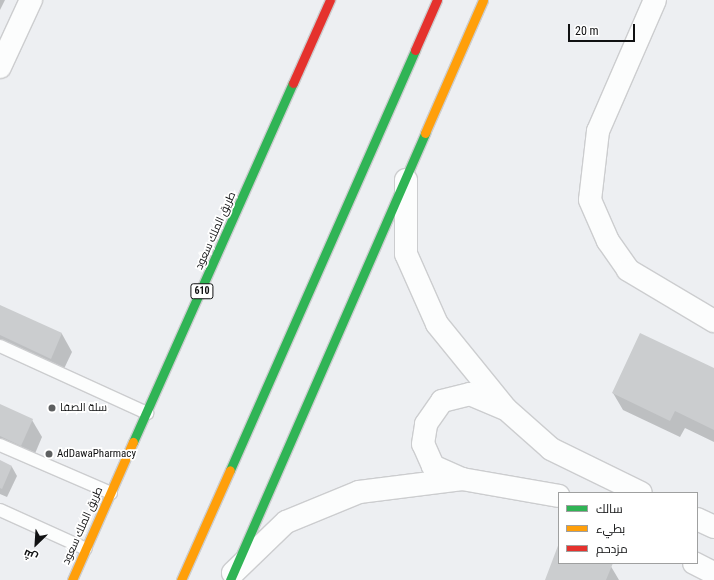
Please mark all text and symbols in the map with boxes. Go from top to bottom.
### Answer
scale bar [570,16,637,42]
text: 20 m [575,24,599,38]
street label: طريق الملك سعود [193,190,239,272]
road number: 610 [190,283,214,299]
place label: سلة الصفا [60,401,107,415]
marker: سلة الصفا [47,403,57,413]
place label: AdDawaPharmacy [57,447,136,461]
marker: AdDawaPharmacy [44,449,54,459]
street label: طريق الملك سعود [60,485,106,567]
legend [558,492,698,564]
text: سالك [596,502,623,516]
text: بطيء [596,522,625,536]
north arrow [16,524,56,564]
text: مزدحم [596,542,628,556]
text: ش [22,546,40,564]

